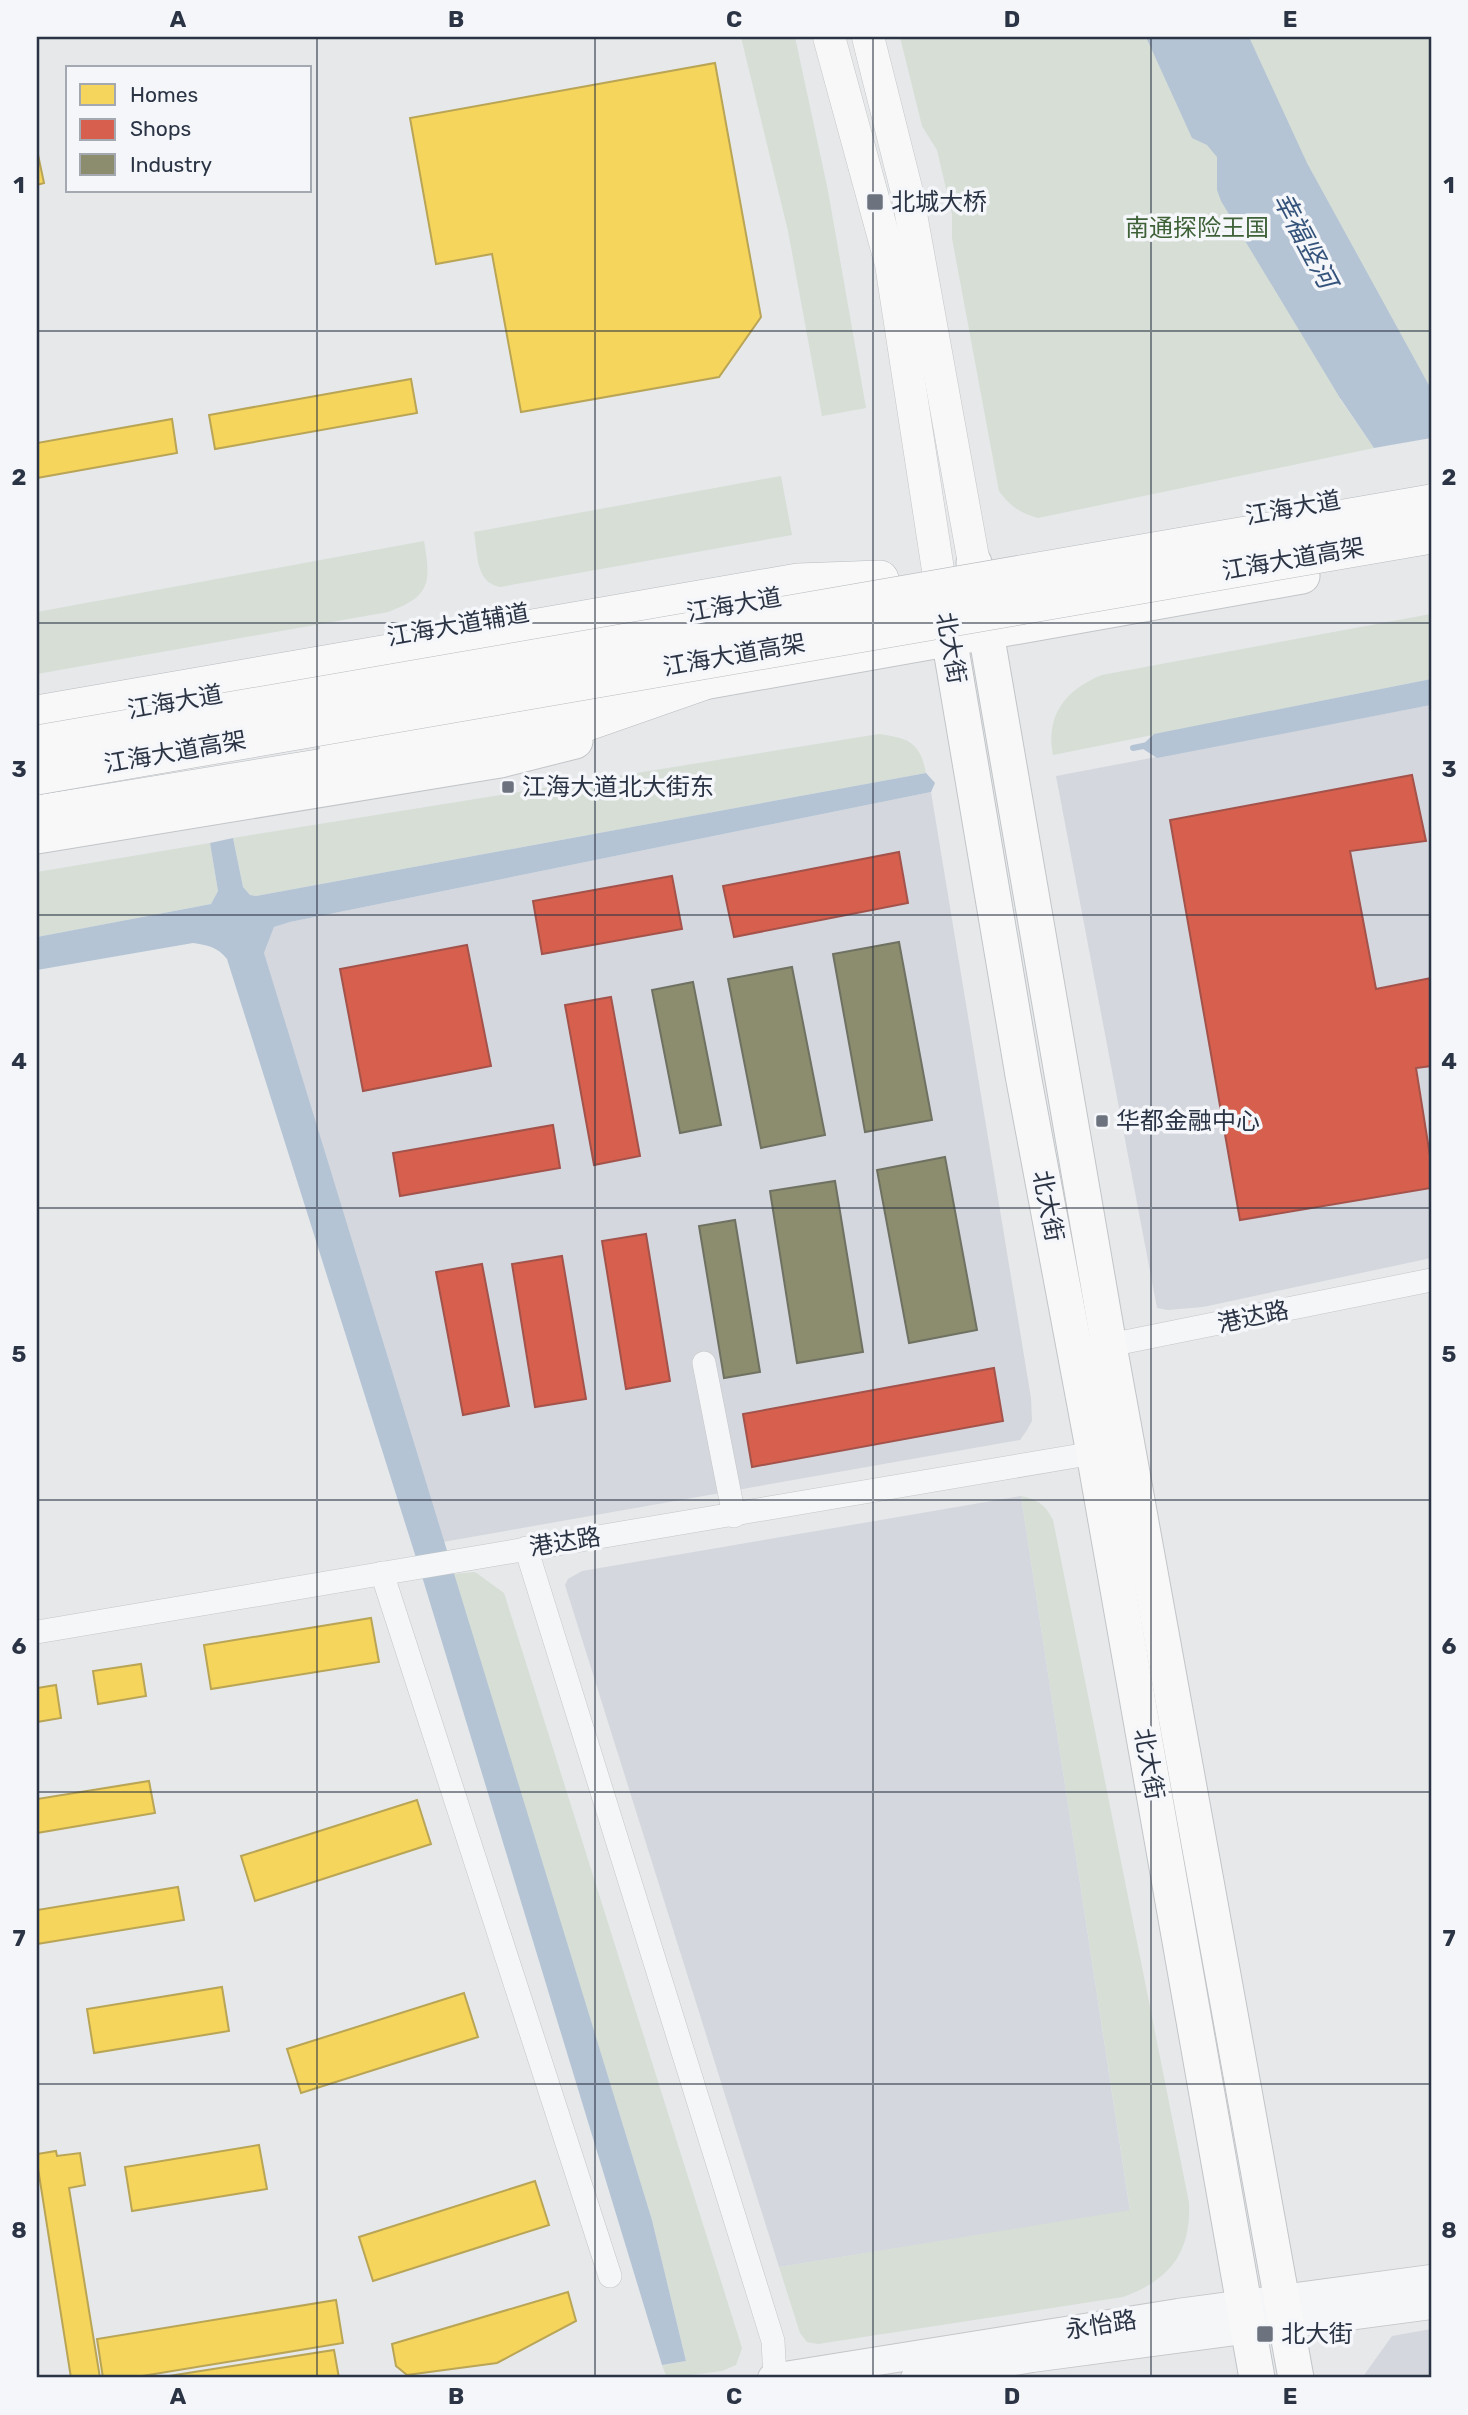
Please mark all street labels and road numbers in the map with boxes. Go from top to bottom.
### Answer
street label: 江海大道 [1243,486,1343,530]
street label: 江海大道高架 [1220,533,1366,585]
street label: 江海大道 [684,583,784,627]
street label: 江海大道辅道 [385,599,531,651]
street label: 北大街 [931,610,971,686]
street label: 江海大道高架 [661,629,807,681]
street label: 江海大道 [125,680,225,724]
street label: 江海大道高架 [102,726,248,778]
street label: 北大街 [1027,1168,1069,1244]
street label: 港达路 [1215,1296,1291,1338]
street label: 港达路 [527,1523,603,1561]
street label: 北大街 [1129,1726,1169,1802]
street label: 永怡路 [1063,2306,1139,2344]

